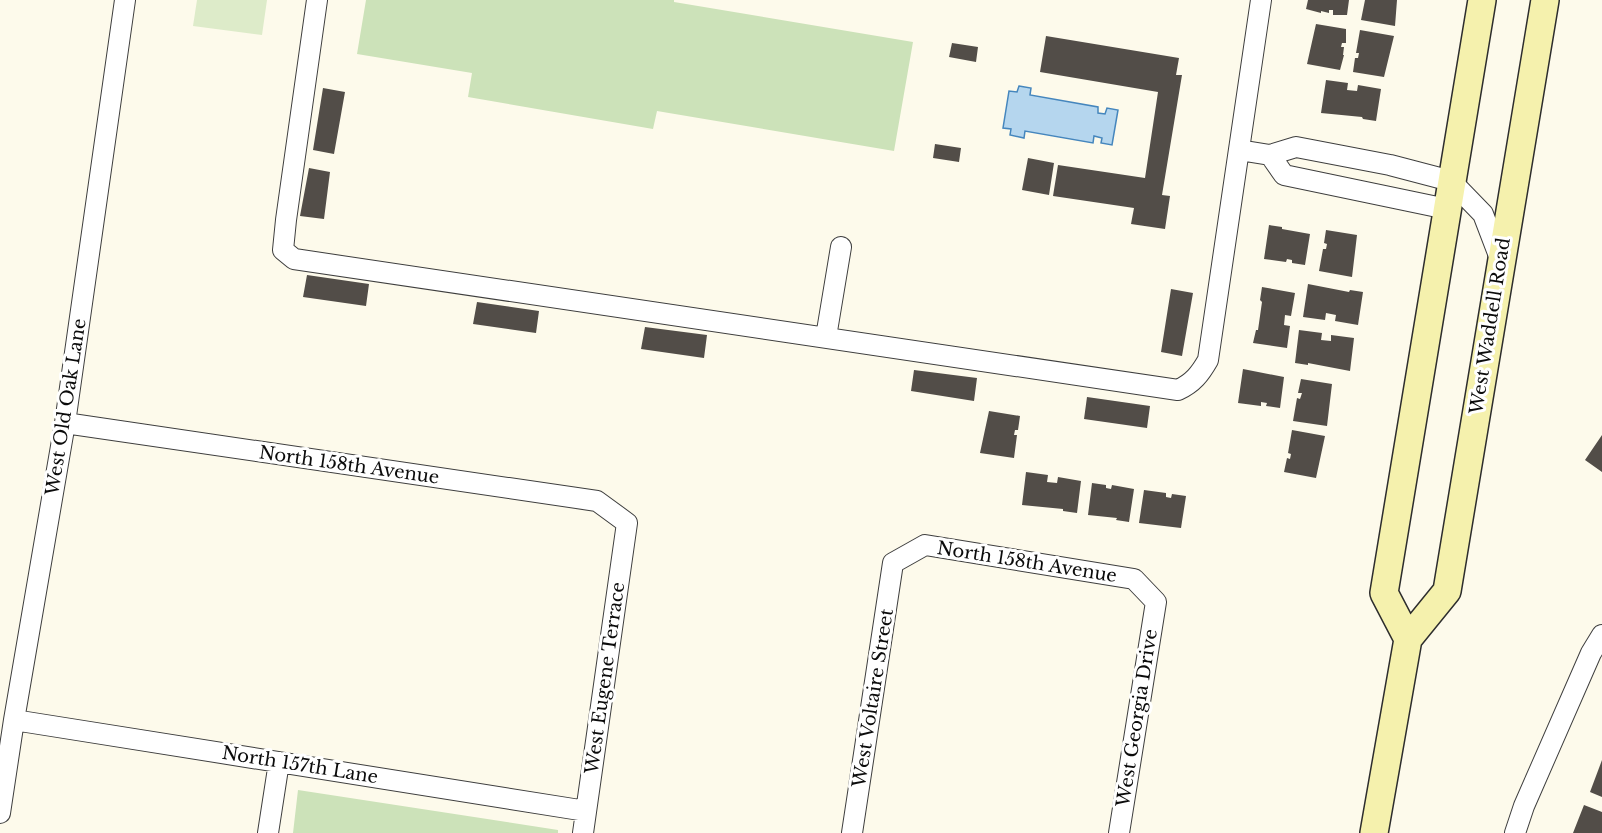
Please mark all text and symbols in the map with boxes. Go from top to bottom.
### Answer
street label: West Waddell Road [1465,236,1515,417]
street label: West Old Oak Lane [41,317,91,498]
street label: North 158th Avenue [257,441,441,489]
street label: North 158th Avenue [936,537,1118,587]
street label: West Eugene Terrace [580,581,629,776]
street label: West Voltaire Street [848,607,898,790]
street label: West Georgia Drive [1112,627,1162,810]
street label: North 157th Lane [220,742,380,788]

